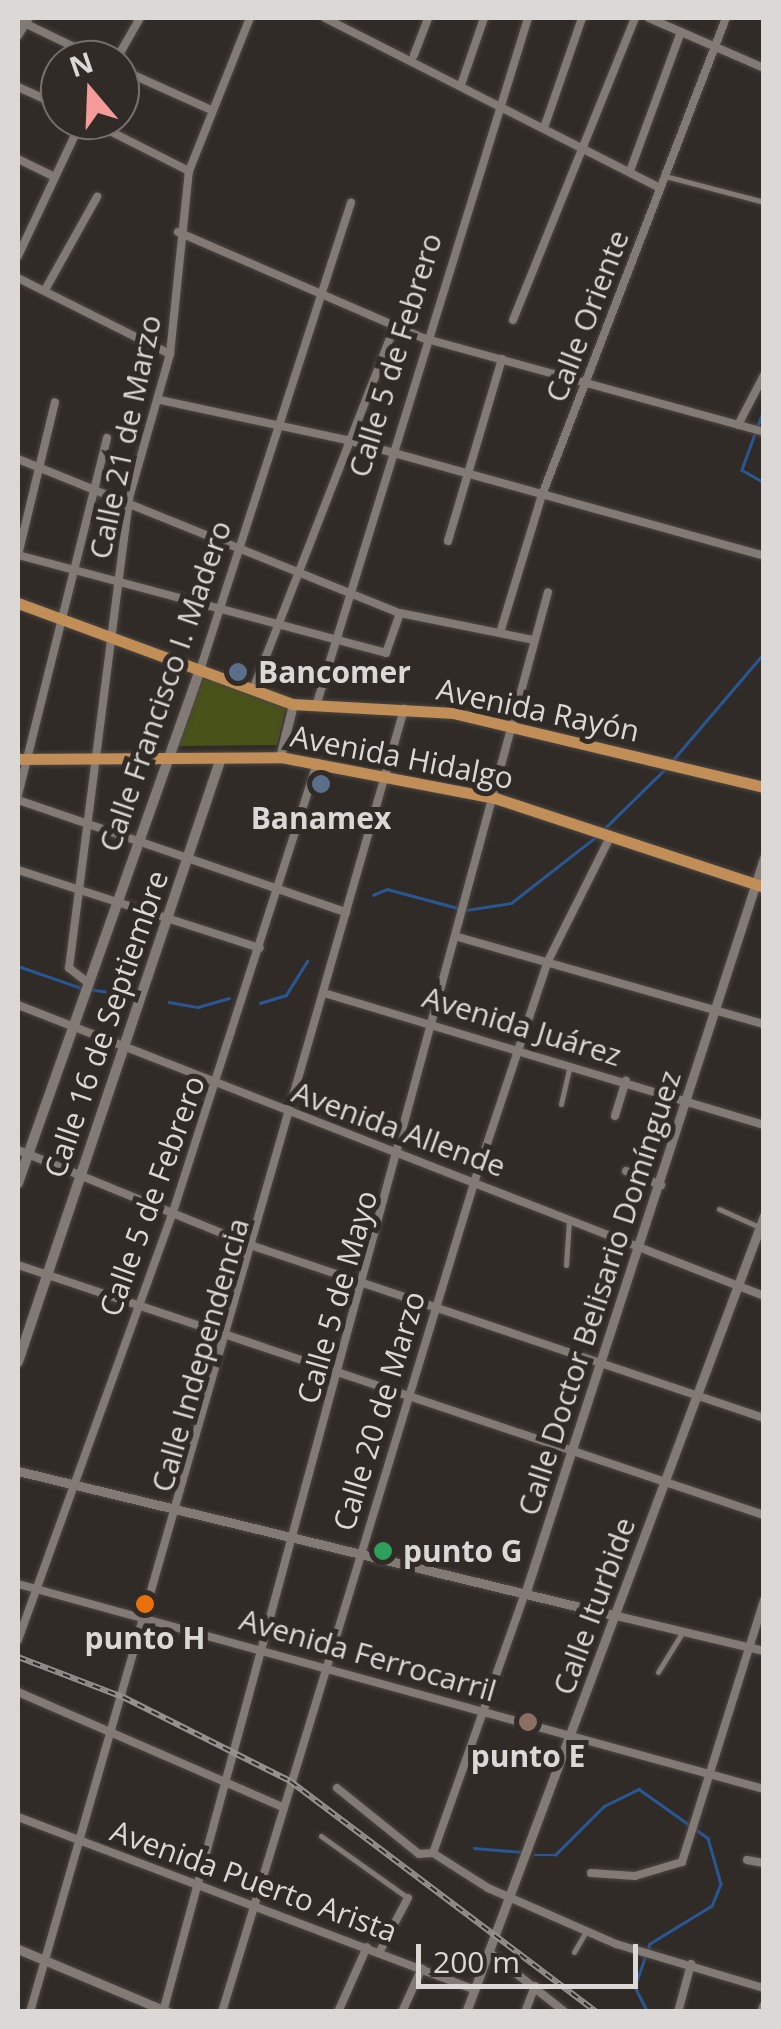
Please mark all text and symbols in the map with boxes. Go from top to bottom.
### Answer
north arrow [40,40,140,140]
text: N [64,42,98,85]
street label: Calle Oriente [538,225,636,407]
street label: Calle 5 de Febrero [341,229,449,481]
street label: Calle 21 de Marzo [82,312,168,562]
street label: Calle Francisco I. Madero [91,516,239,856]
place label: Bancomer [258,654,411,690]
marker: Bancomer [227,661,249,683]
street label: Avenida Rayón [433,671,643,749]
street label: Avenida Hidalgo [288,718,516,796]
marker: Banamex [310,773,332,795]
place label: Banamex [251,800,391,836]
street label: Calle 16 de Septiembre [36,866,176,1182]
street label: Avenida Juárez [418,979,626,1073]
street label: Calle Doctor Belisario Domínguez [510,1066,688,1520]
street label: Calle 5 de Febrero [92,1071,212,1321]
street label: Avenida Allende [288,1074,510,1184]
street label: Calle 5 de Mayo [289,1186,385,1408]
street label: Calle Independencia [144,1214,256,1496]
street label: Calle 20 de Marzo [325,1287,433,1535]
street label: Calle Iturbide [545,1512,643,1700]
place label: punto G [403,1533,523,1569]
marker: punto G [372,1540,394,1562]
marker: punto H [134,1593,156,1615]
street label: Avenida Ferrocarril [236,1601,500,1709]
place label: punto H [85,1620,205,1656]
marker: punto E [517,1711,539,1733]
place label: punto E [471,1738,585,1774]
street label: Avenida Puerto Arista [106,1812,402,1950]
scale bar [421,1924,644,1986]
text: 200 m [433,1941,520,1982]

